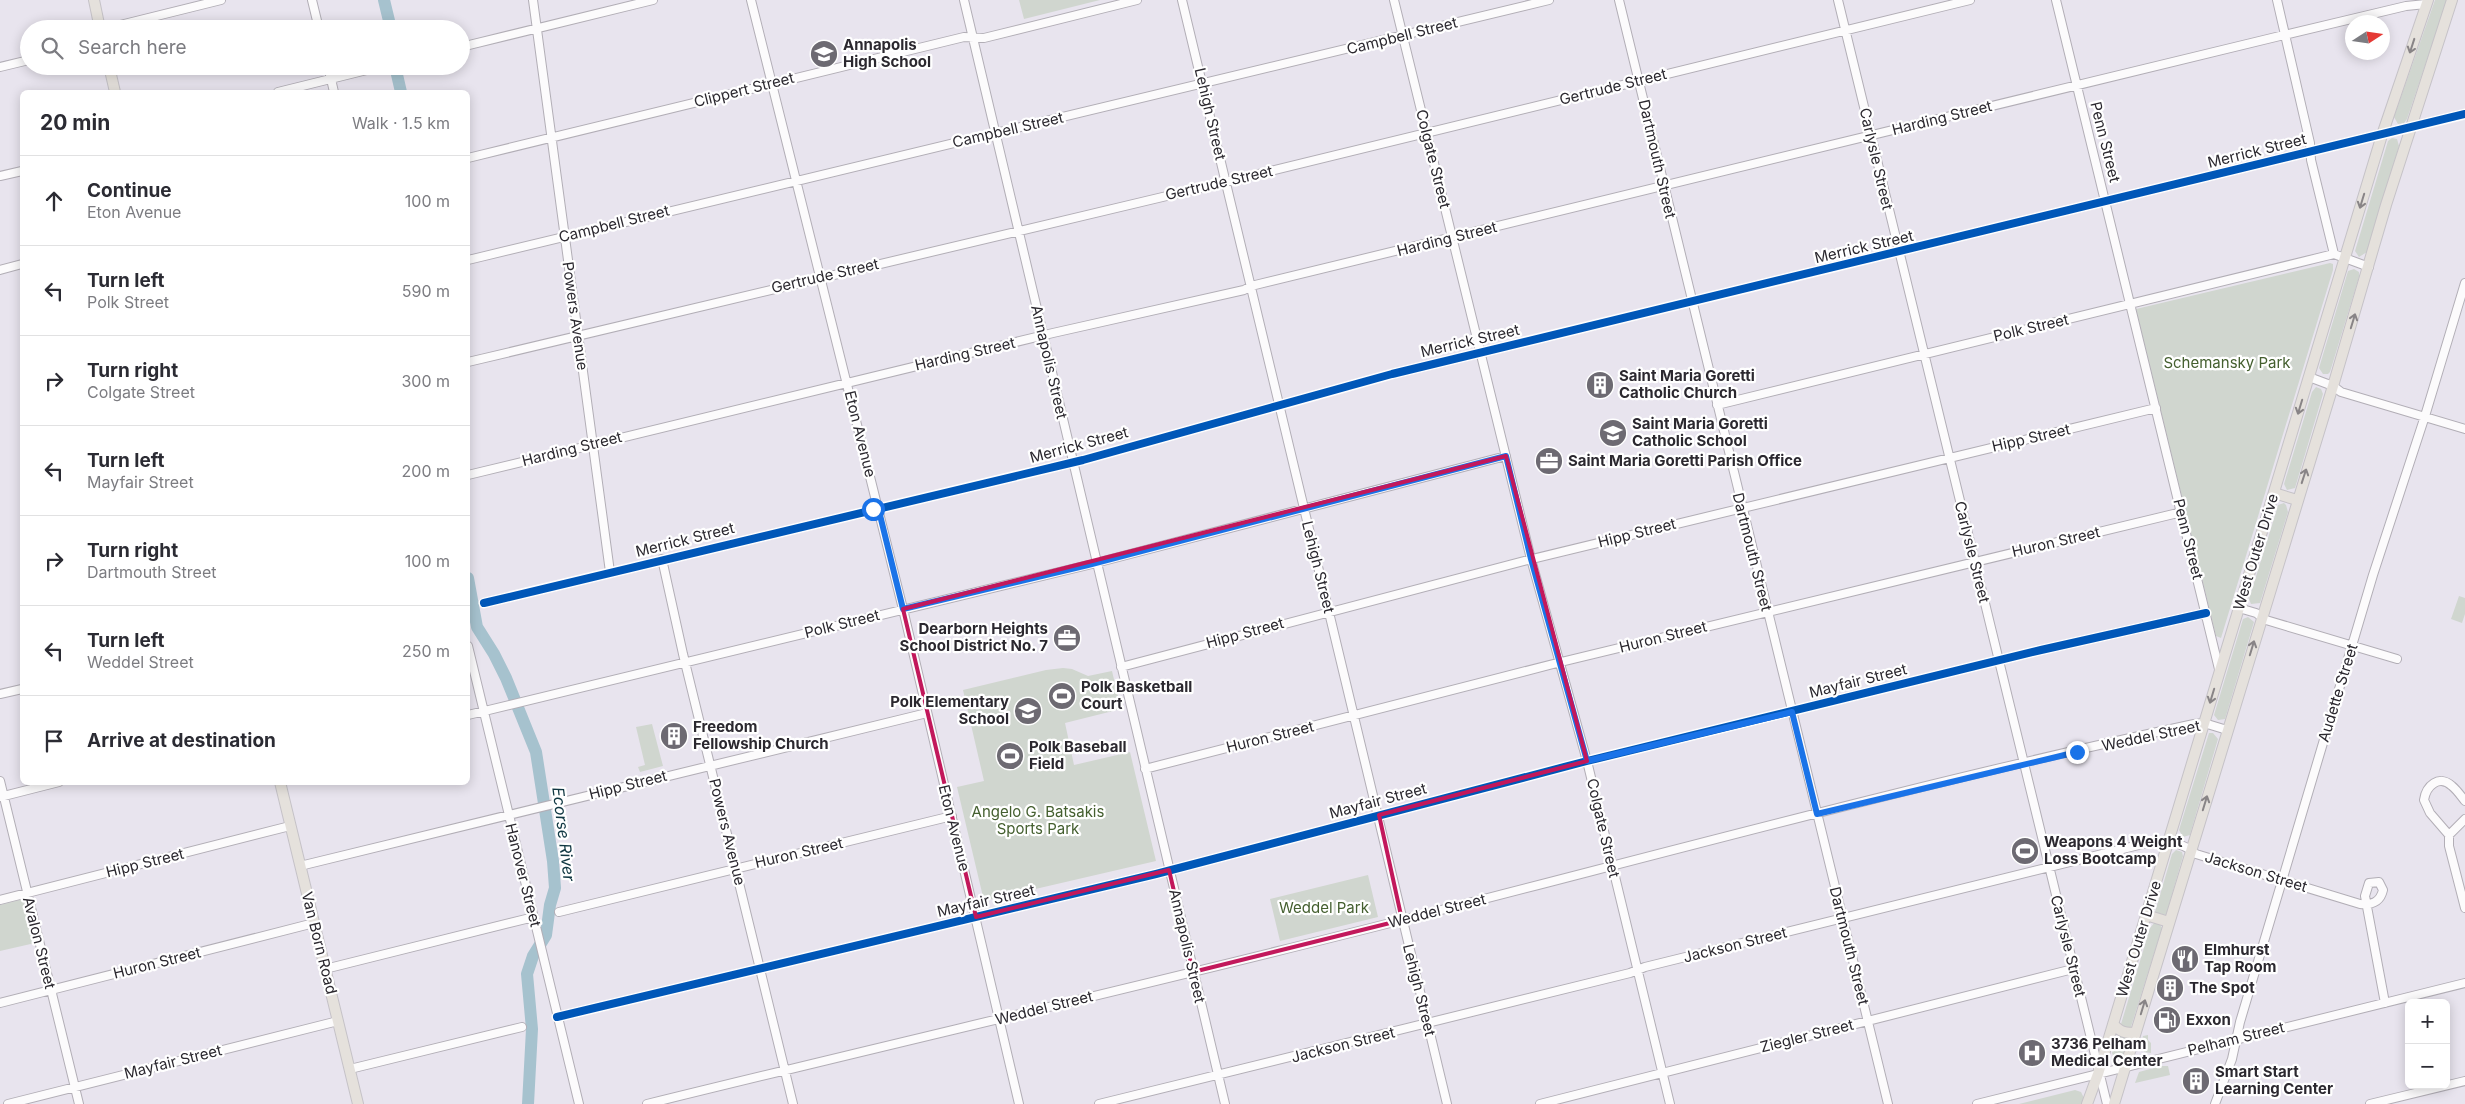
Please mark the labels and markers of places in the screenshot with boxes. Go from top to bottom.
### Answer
place label: Annapolis High School [843,35,931,71]
school or university icon: Annapolis High School [809,39,839,69]
place label: Saint Maria Goretti Catholic Church [1619,366,1755,402]
building icon: Saint Maria Goretti Catholic Church [1585,370,1615,400]
place label: Saint Maria Goretti Catholic School [1632,414,1768,450]
school or university icon: Saint Maria Goretti Catholic School [1598,418,1628,448]
office icon: Saint Maria Goretti Parish Office [1534,446,1564,476]
place label: Saint Maria Goretti Parish Office [1568,451,1802,470]
place label: Dearborn Heights School District No. 7 [900,619,1048,655]
office icon: Dearborn Heights School District No. 7 [1052,623,1082,653]
place label: Polk Basketball Court [1081,677,1192,713]
sports icon: Polk Basketball Court [1047,681,1077,711]
place label: Polk Elementary School [890,692,1009,728]
school or university icon: Polk Elementary School [1013,696,1043,726]
place label: Freedom Fellowship Church [693,717,829,753]
building icon: Freedom Fellowship Church [659,721,689,751]
place label: Polk Baseball Field [1029,737,1127,773]
sports icon: Polk Baseball Field [995,741,1025,771]
place label: Weapons 4 Weight Loss Bootcamp [2044,832,2183,868]
sports icon: Weapons 4 Weight Loss Bootcamp [2010,836,2040,866]
place label: Elmhurst Tap Room [2204,940,2276,976]
restaurant icon: Elmhurst Tap Room [2170,944,2200,974]
building icon: The Spot [2155,973,2185,1003]
place label: The Spot [2189,978,2255,997]
fuel station icon: Exxon [2152,1005,2182,1035]
place label: Exxon [2186,1010,2231,1029]
place label: 3736 Pelham Medical Center [2051,1034,2163,1070]
hospital icon: 3736 Pelham Medical Center [2017,1038,2047,1068]
place label: Smart Start Learning Center [2215,1062,2333,1098]
building icon: Smart Start Learning Center [2181,1066,2211,1096]

